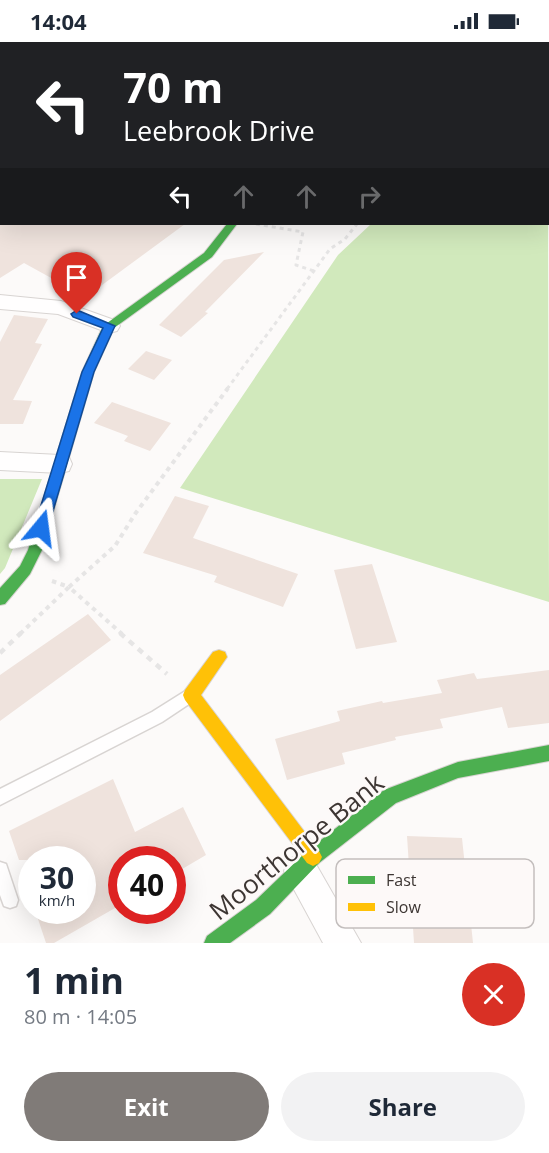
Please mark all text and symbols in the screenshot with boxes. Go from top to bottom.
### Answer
text: 14:04 [30,6,87,36]
text: 70 m [123,58,223,115]
icon: left [24,66,102,144]
text: Leebrook Drive [123,112,315,149]
icon: left [164,180,197,213]
icon: ahead [227,180,260,213]
icon: ahead [290,180,323,213]
icon: right [353,180,386,213]
pin [51,252,102,314]
icon: arrive [60,261,93,294]
position arrow [9,496,73,560]
street label: Moorthorpe Bank [201,764,391,928]
speed limit sign: 40 [108,846,186,924]
text: 30 [40,857,74,898]
legend [336,859,534,928]
text: Fast [386,869,417,891]
text: km/h [39,890,75,910]
text: Slow [386,896,421,918]
text: 1 min [24,956,124,1005]
button: close [462,963,525,1026]
text: 80 m · 14:05 [24,1003,137,1030]
button: Exit [24,1072,269,1141]
button: Share [281,1072,525,1141]

